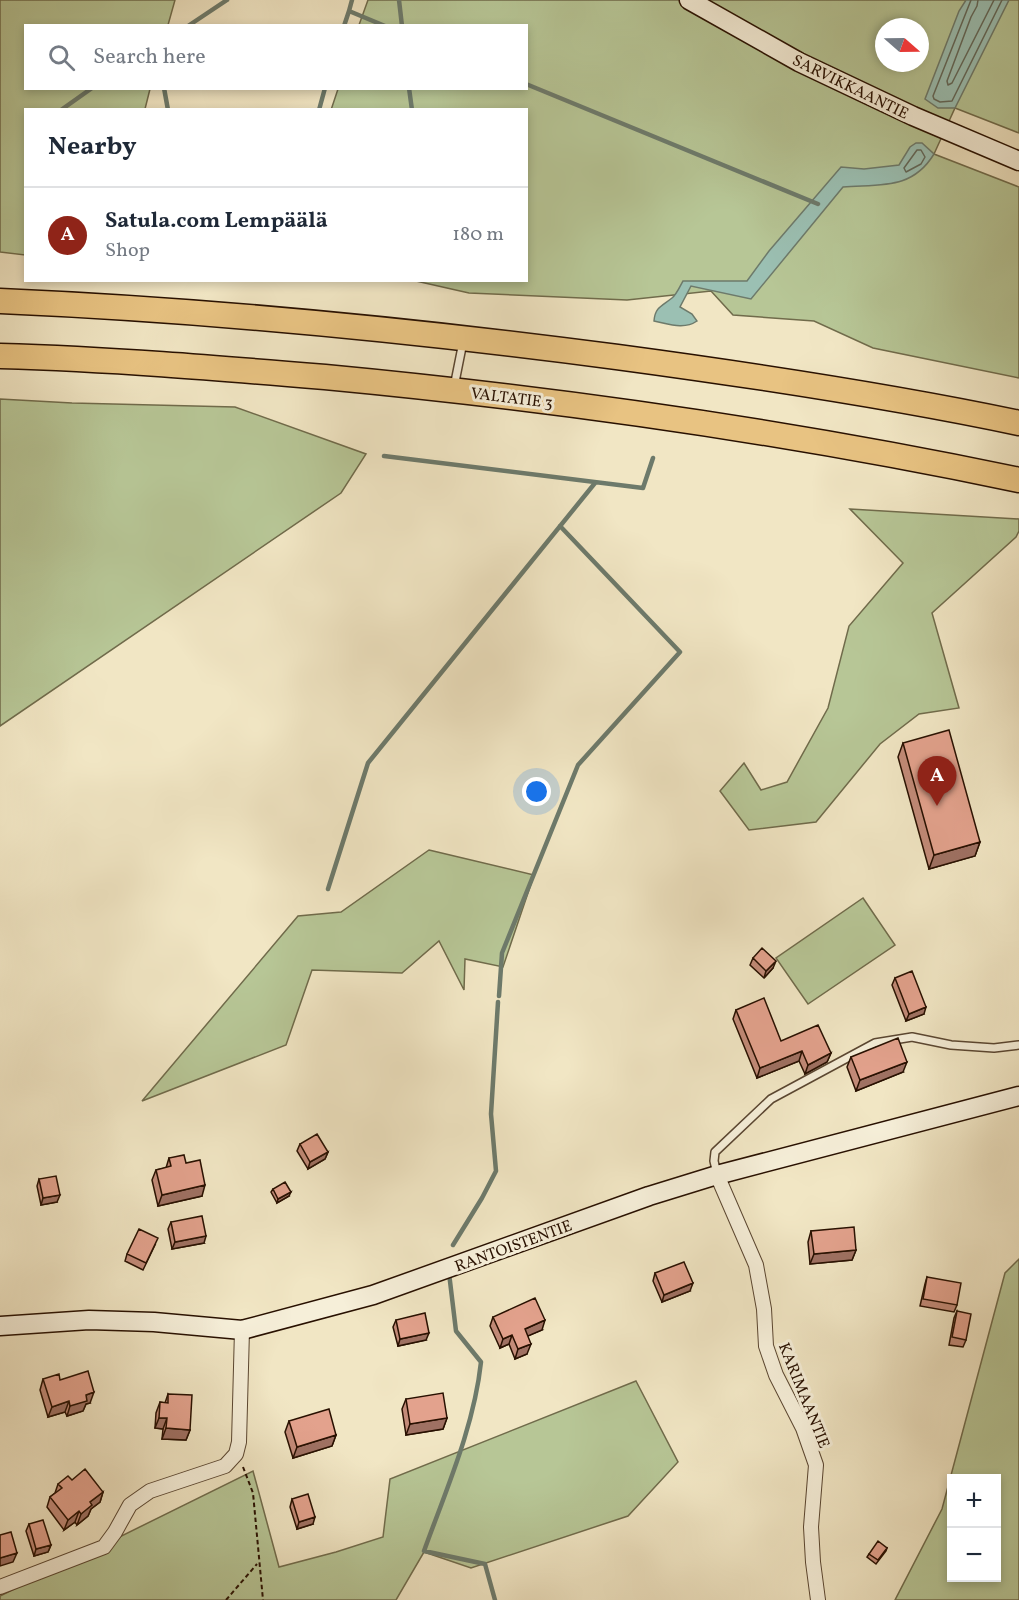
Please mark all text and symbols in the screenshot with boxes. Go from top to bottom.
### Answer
north arrow [875,18,929,72]
search box [24,24,528,90]
icon: search [45,41,78,74]
text: Search here [93,42,206,73]
street label: SARVIKKAANTIE [788,50,912,125]
text: Nearby [48,129,137,165]
text: Satula.com Lempäälä [105,206,328,237]
text: A [60,221,75,249]
text: 180 m [452,221,504,249]
text: Shop [105,237,150,265]
street label: VALTATIE 3 [470,383,554,415]
pin: A [918,756,956,806]
your location [522,777,551,806]
street label: RANTOISTENTIE [452,1215,575,1278]
street label: KARIMAANTIE [772,1340,834,1452]
map controls [947,1474,1001,1582]
button: + [947,1474,1001,1528]
button: − [947,1528,1001,1582]

